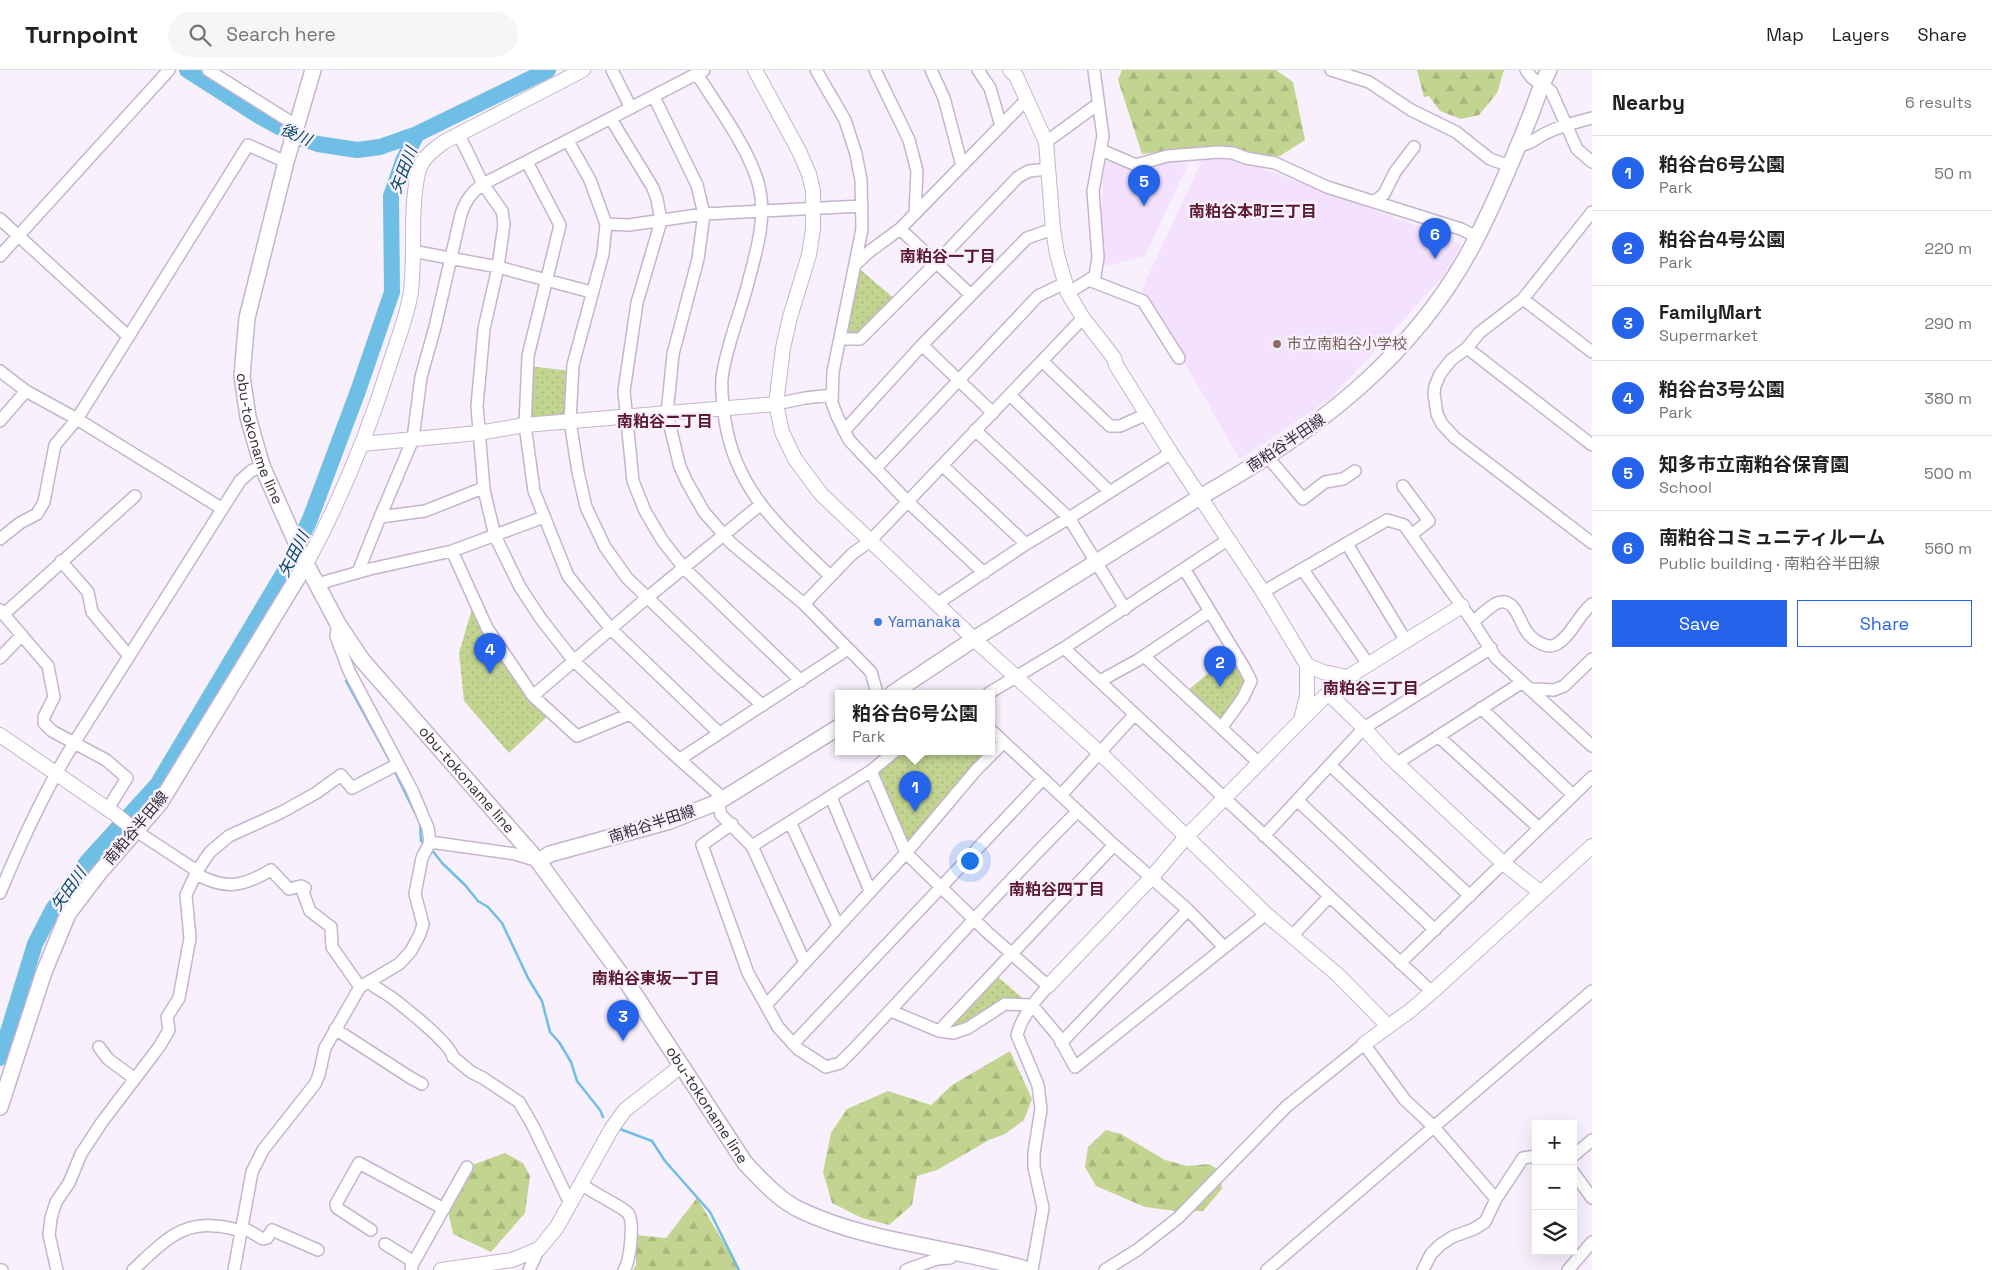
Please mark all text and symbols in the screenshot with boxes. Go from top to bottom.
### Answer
search box [168,12,518,57]
text: Turnpoint [25,19,138,50]
icon: search [186,21,214,49]
text: Search here [226,22,336,47]
text: Map [1766,23,1804,46]
text: Layers [1832,23,1889,46]
text: Share [1917,23,1967,46]
text: Nearby [1612,89,1685,116]
text: 6 results [1905,92,1972,113]
water label: 後川 [277,118,317,151]
water label: 矢田川 [385,142,423,196]
text: 粕谷台6号公園 [1659,152,1785,177]
text: 1 [1624,163,1632,184]
text: 50 m [1934,163,1972,184]
pin: 5 [1128,165,1160,206]
text: Park [1659,177,1692,198]
district label: 南粕谷本町三丁目 [1189,201,1317,222]
pin: 6 [1419,218,1451,259]
text: 粕谷台4号公園 [1659,227,1785,252]
text: 2 [1623,238,1633,259]
text: 220 m [1925,238,1972,259]
district label: 南粕谷一丁目 [900,246,996,267]
text: Park [1659,252,1692,273]
text: FamilyMart [1659,300,1762,325]
text: 3 [1623,313,1633,334]
text: 290 m [1924,313,1972,334]
text: Supermarket [1659,325,1758,346]
place label: 市立南粕谷小学校 [1287,334,1407,353]
marker: 市立南粕谷小学校 [1271,338,1283,350]
street label: obu-tokoname line [233,371,288,507]
text: 粕谷台3号公園 [1659,377,1785,402]
text: 4 [1623,388,1633,409]
text: 380 m [1924,388,1972,409]
text: Park [1659,402,1692,423]
street label: 南粕谷半田線 [1243,410,1328,476]
district label: 南粕谷二丁目 [617,411,713,432]
text: 知多市立南粕谷保育園 [1659,452,1849,477]
text: 5 [1623,463,1633,484]
text: 500 m [1924,463,1972,484]
text: School [1659,477,1712,498]
text: 南粕谷コミュニティルーム [1659,525,1885,550]
water label: 矢田川 [273,526,315,580]
text: 6 [1623,538,1633,559]
text: 560 m [1924,538,1972,559]
text: Public building · 南粕谷半田線 [1659,553,1880,574]
button: Save [1612,600,1787,647]
button: Share [1797,600,1972,647]
place label: Yamanaka [888,612,961,631]
marker: Yamanaka [872,616,884,628]
pin: 4 [474,633,506,674]
pin: 2 [1204,646,1236,687]
district label: 南粕谷三丁目 [1323,678,1419,699]
popup [835,690,995,755]
text: 粕谷台6号公園 [852,701,978,726]
street label: obu-tokoname line [415,722,519,837]
text: Park [852,726,885,747]
pin: 1 [899,771,931,812]
street label: 南粕谷半田線 [99,787,172,868]
street label: 南粕谷半田線 [606,801,698,846]
your location [957,848,983,874]
water label: 矢田川 [46,862,92,915]
district label: 南粕谷四丁目 [1009,879,1105,900]
district label: 南粕谷東坂一丁目 [592,968,720,989]
pin: 3 [607,1000,639,1041]
street label: obu-tokoname line [662,1042,753,1167]
map controls [1532,1120,1577,1255]
button: + [1532,1120,1577,1165]
button: − [1532,1165,1577,1210]
button: layers [1532,1210,1577,1255]

